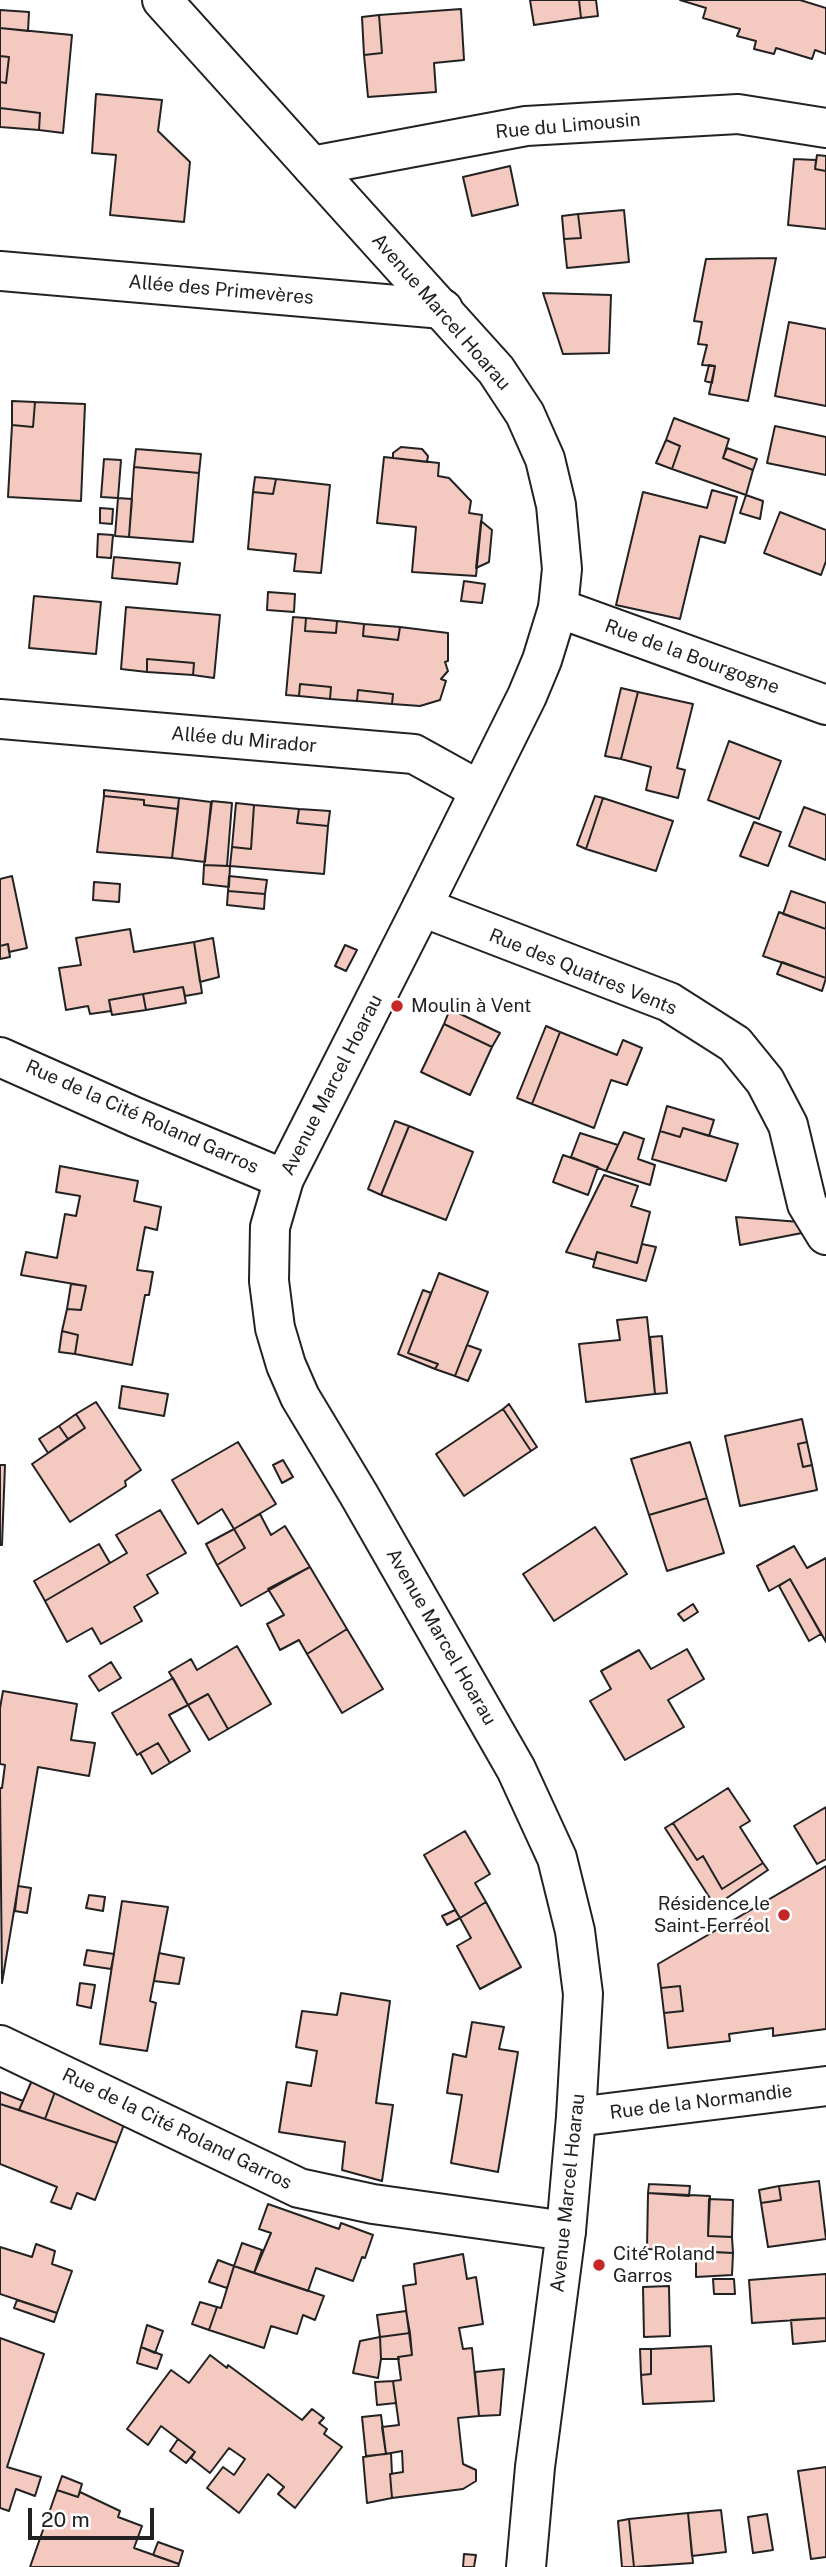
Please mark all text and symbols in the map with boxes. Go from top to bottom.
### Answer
street label: Rue du Limousin [495,108,641,144]
street label: Avenue Marcel Hoarau [367,229,515,395]
street label: Allée des Primevères [127,271,315,309]
street label: Rue de la Bourgogne [602,615,782,699]
street label: Allée du Mirador [170,722,318,758]
street label: Rue des Quatres Vents [486,924,680,1020]
street label: Avenue Marcel Hoarau [276,991,388,1179]
place label: Moulin à Vent [411,995,531,1017]
marker: Moulin à Vent [389,998,405,1014]
street label: Rue de la Cité Roland Garros [22,1055,262,1179]
street label: Avenue Marcel Hoarau [381,1545,501,1729]
place label: Résidence le Saint-Ferréol [654,1893,770,1937]
marker: Résidence le Saint-Ferréol [776,1907,792,1923]
street label: Rue de la Cité Roland Garros [58,2063,296,2195]
street label: Rue de la Normandie [608,2079,794,2125]
street label: Avenue Marcel Hoarau [546,2092,590,2294]
place label: Cité Roland Garros [613,2243,715,2287]
marker: Cité Roland Garros [591,2257,607,2273]
scale bar [32,2494,158,2538]
text: 20 m [41,2507,90,2532]

